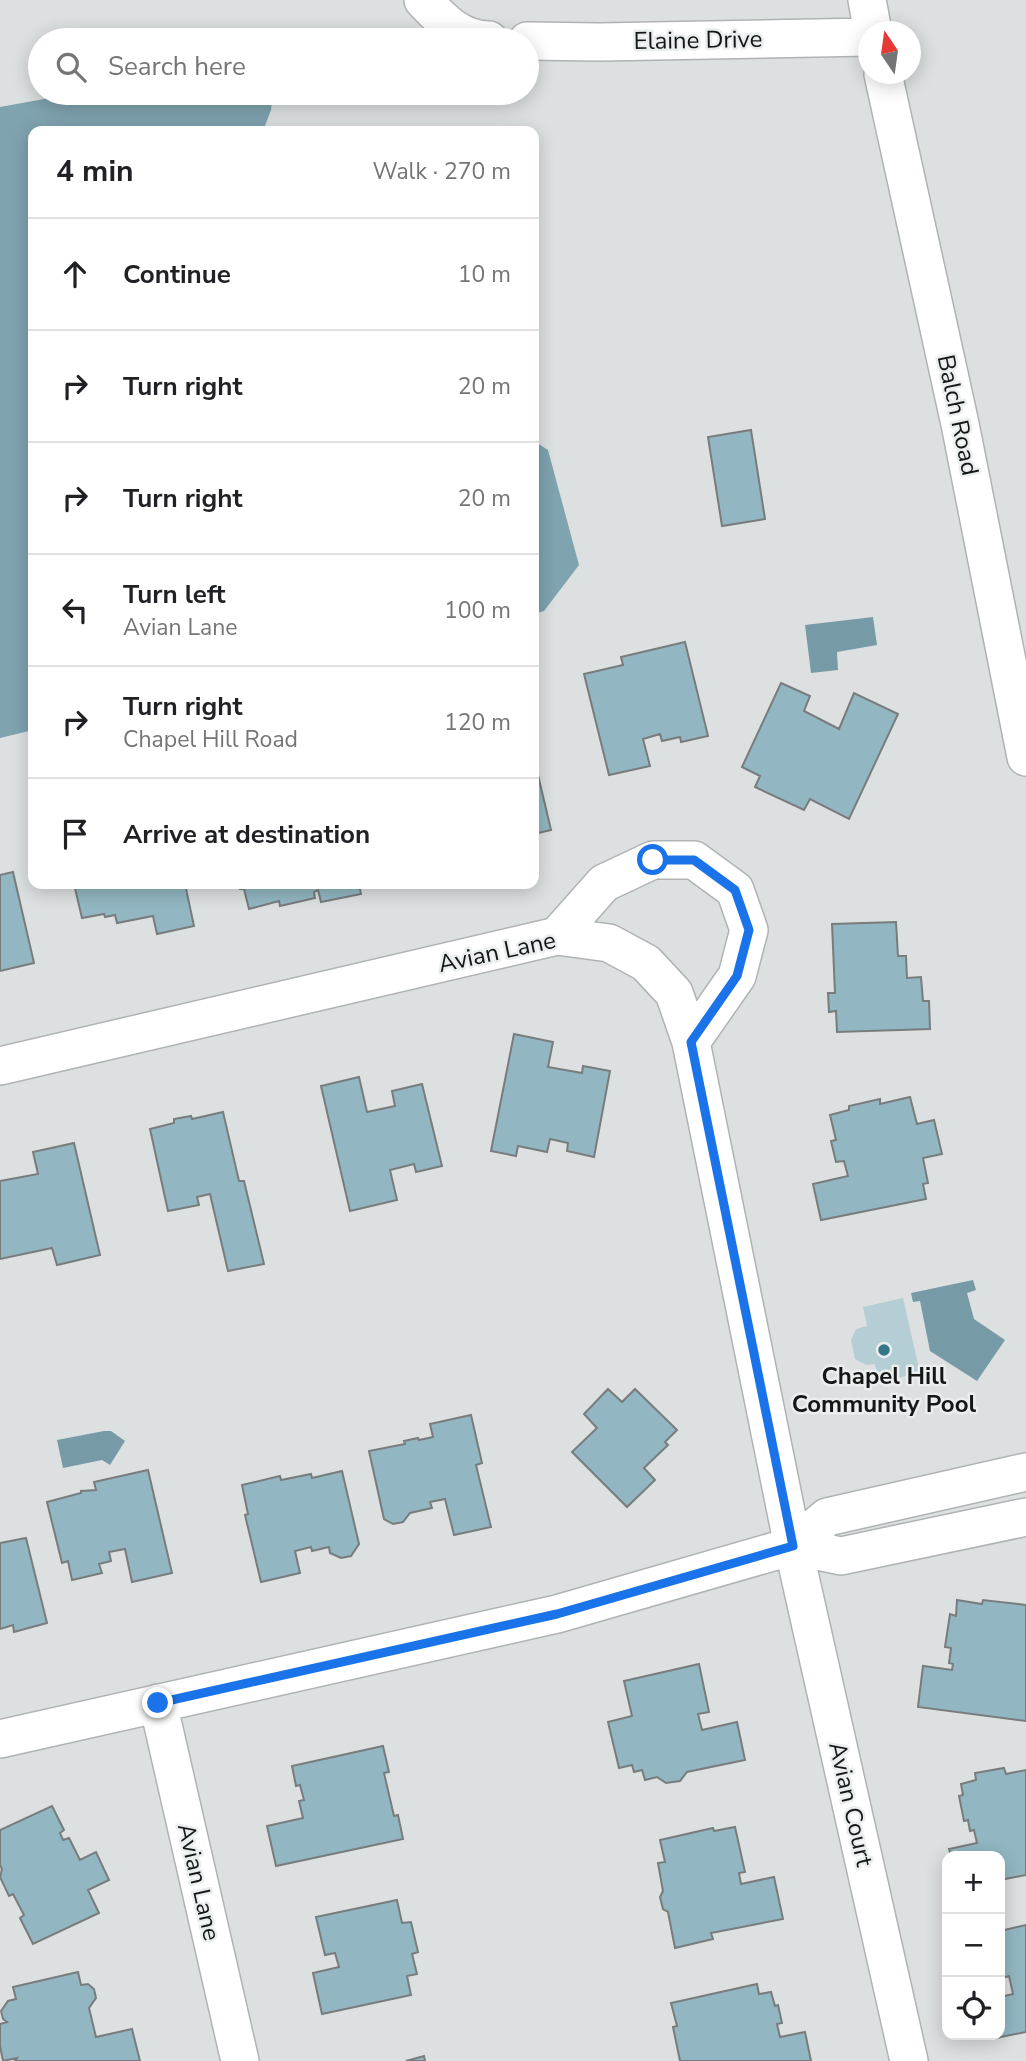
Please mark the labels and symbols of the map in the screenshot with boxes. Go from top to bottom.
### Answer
north arrow [858,21,921,84]
street label: Elaine Drive [633,23,763,57]
street label: Balch Road [930,352,986,478]
route start [637,844,668,875]
street label: Avian Lane [435,924,559,980]
marker: Chapel Hill Community Pool [876,1342,892,1358]
place label: Chapel Hill Community Pool [792,1360,976,1420]
route end [142,1687,173,1718]
street label: Avian Court [821,1738,881,1870]
street label: Avian Lane [170,1820,228,1944]

